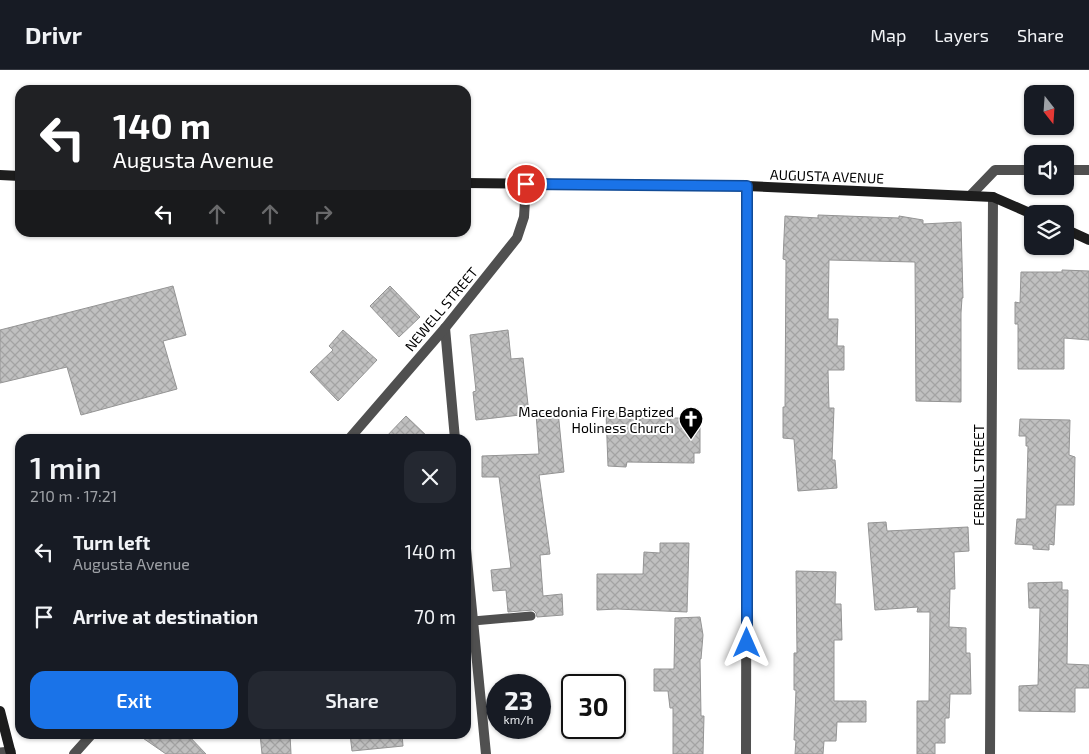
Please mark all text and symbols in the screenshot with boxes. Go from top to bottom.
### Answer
text: Drivr [25,20,82,49]
text: Map [870,24,906,46]
text: Layers [934,24,989,46]
text: Share [1017,24,1064,46]
north arrow [1024,85,1074,135]
map controls [1024,85,1074,255]
text: 140 m [113,104,211,146]
icon: left [30,105,95,170]
button: sound [1024,145,1074,195]
text: Augusta Avenue [113,146,274,172]
pin [505,163,547,205]
street label: AUGUSTA AVENUE [770,166,884,186]
icon: arrive [512,170,540,198]
icon: left [150,200,178,228]
icon: ahead [203,200,231,228]
icon: ahead [256,200,284,228]
icon: right [309,200,337,228]
button: layers [1024,205,1074,255]
street label: NEWELL STREET [401,264,481,354]
place label: Macedonia Fire Baptized Holiness Church [518,403,674,436]
church icon: Macedonia Fire Baptized Holiness Church [678,406,704,440]
street label: FERRILL STREET [970,424,987,526]
text: 1 min [30,449,101,485]
button: close [404,451,456,503]
text: 210 m · 17:21 [30,486,117,505]
text: Turn left [73,531,150,554]
icon: left [30,538,58,566]
text: 140 m [404,540,456,563]
text: Augusta Avenue [73,554,190,573]
icon: arrive [30,603,58,631]
text: Arrive at destination [73,605,258,628]
text: 70 m [414,605,456,628]
position arrow [720,616,772,668]
button: Exit [30,671,238,729]
button: Share [248,671,456,729]
speed limit sign: 30 [561,674,626,739]
text: 23 [504,685,533,715]
text: km/h [504,712,533,726]

